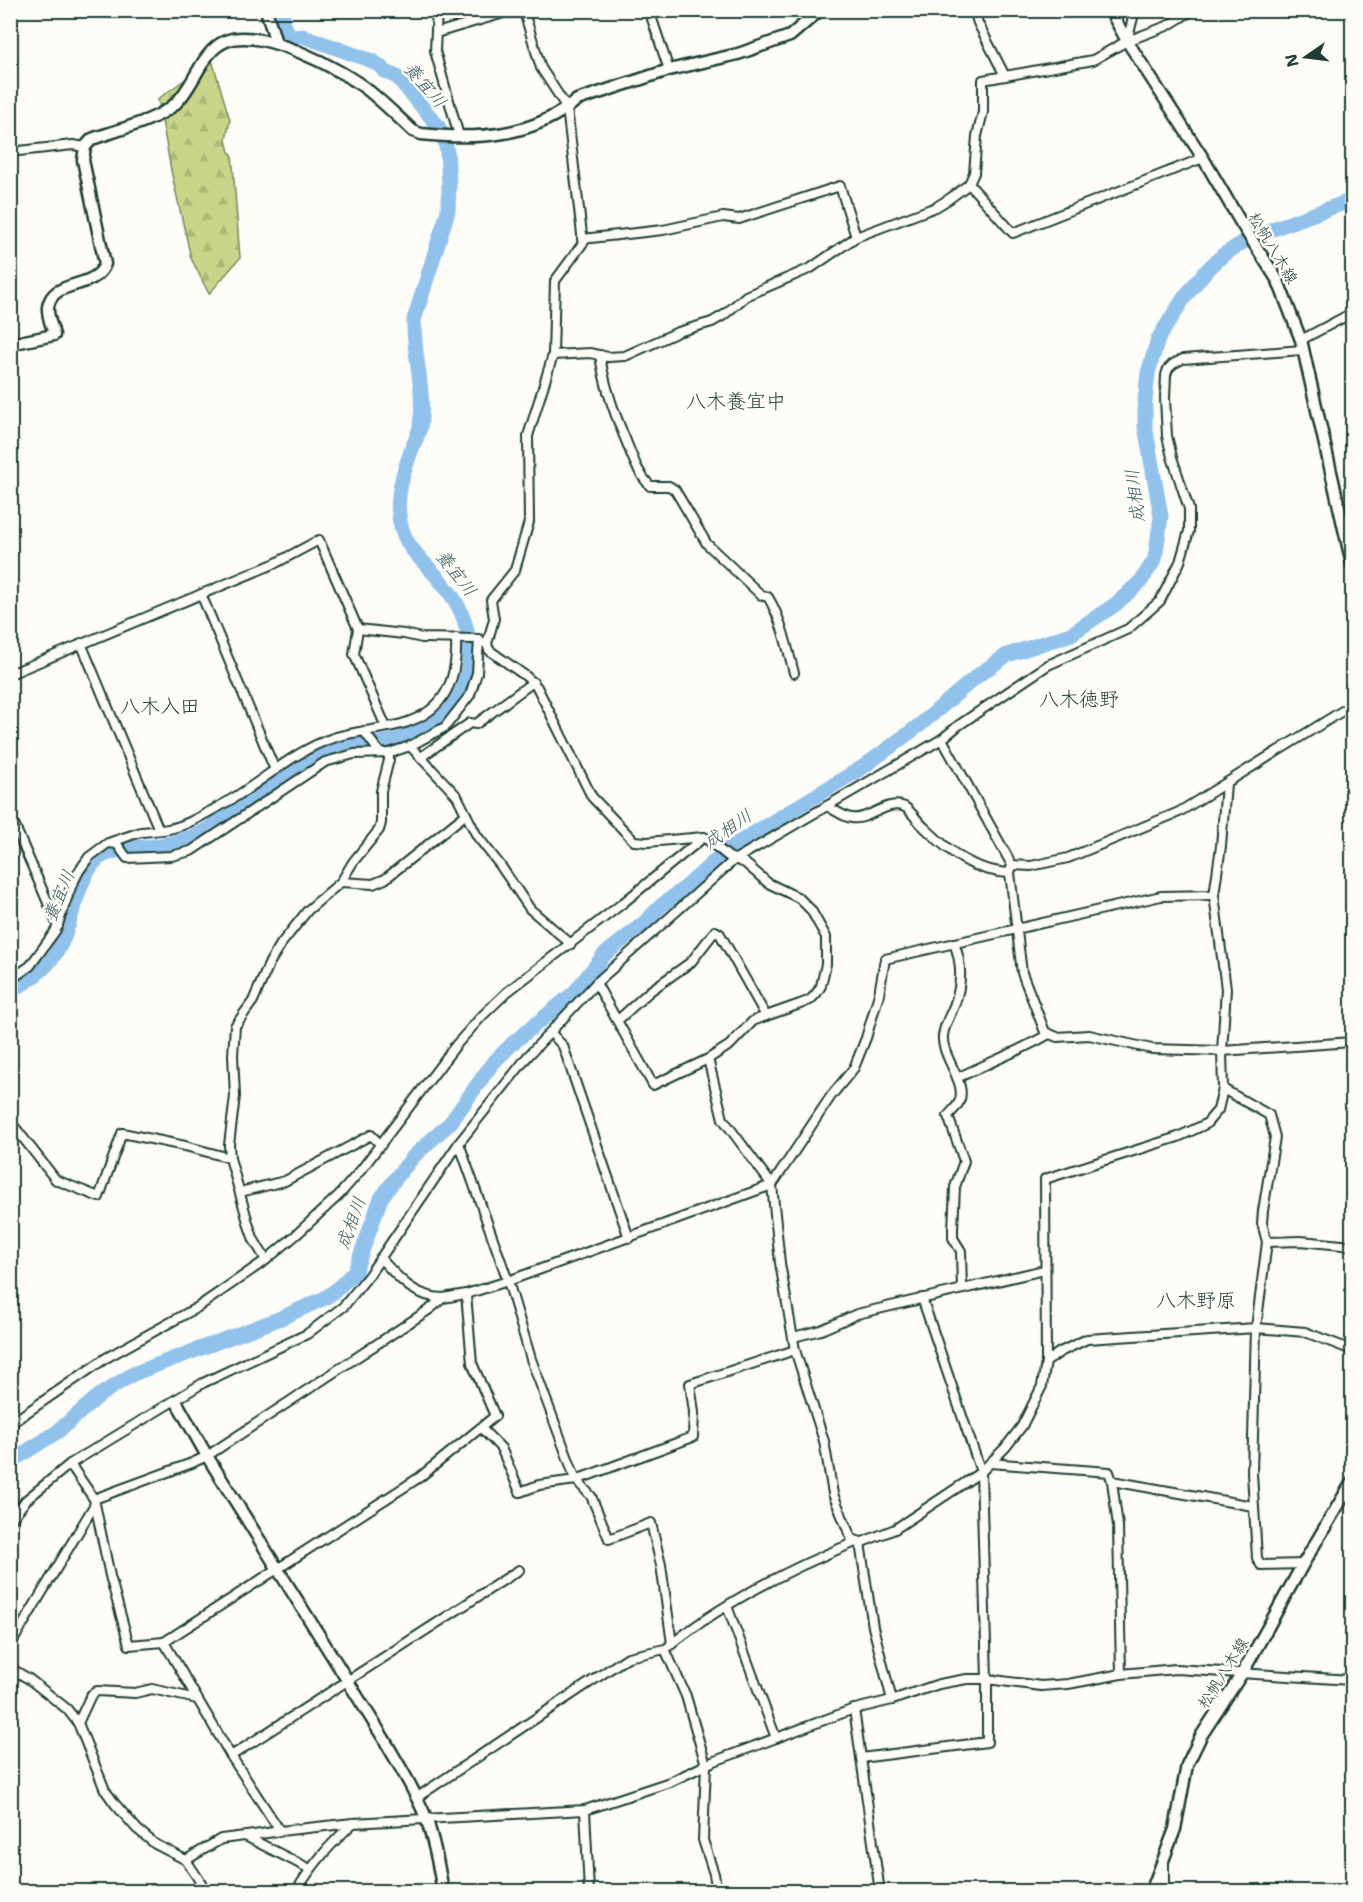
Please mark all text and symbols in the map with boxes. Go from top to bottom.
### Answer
north arrow [1276,27,1336,87]
text: N [1280,52,1304,69]
water label: 養宜川 [398,57,452,113]
street label: 松帆八木線 [1243,208,1303,288]
district label: 八木養宜中 [686,388,786,414]
water label: 成相川 [1120,468,1150,524]
water label: 養宜川 [430,544,482,602]
district label: 八木徳野 [1039,686,1119,712]
district label: 八木入田 [120,693,200,719]
water label: 成相川 [699,804,757,854]
water label: 養宜川 [37,866,81,926]
water label: 成相川 [330,1194,372,1252]
district label: 八木野原 [1156,1287,1236,1313]
street label: 松帆八木線 [1193,1634,1253,1712]

